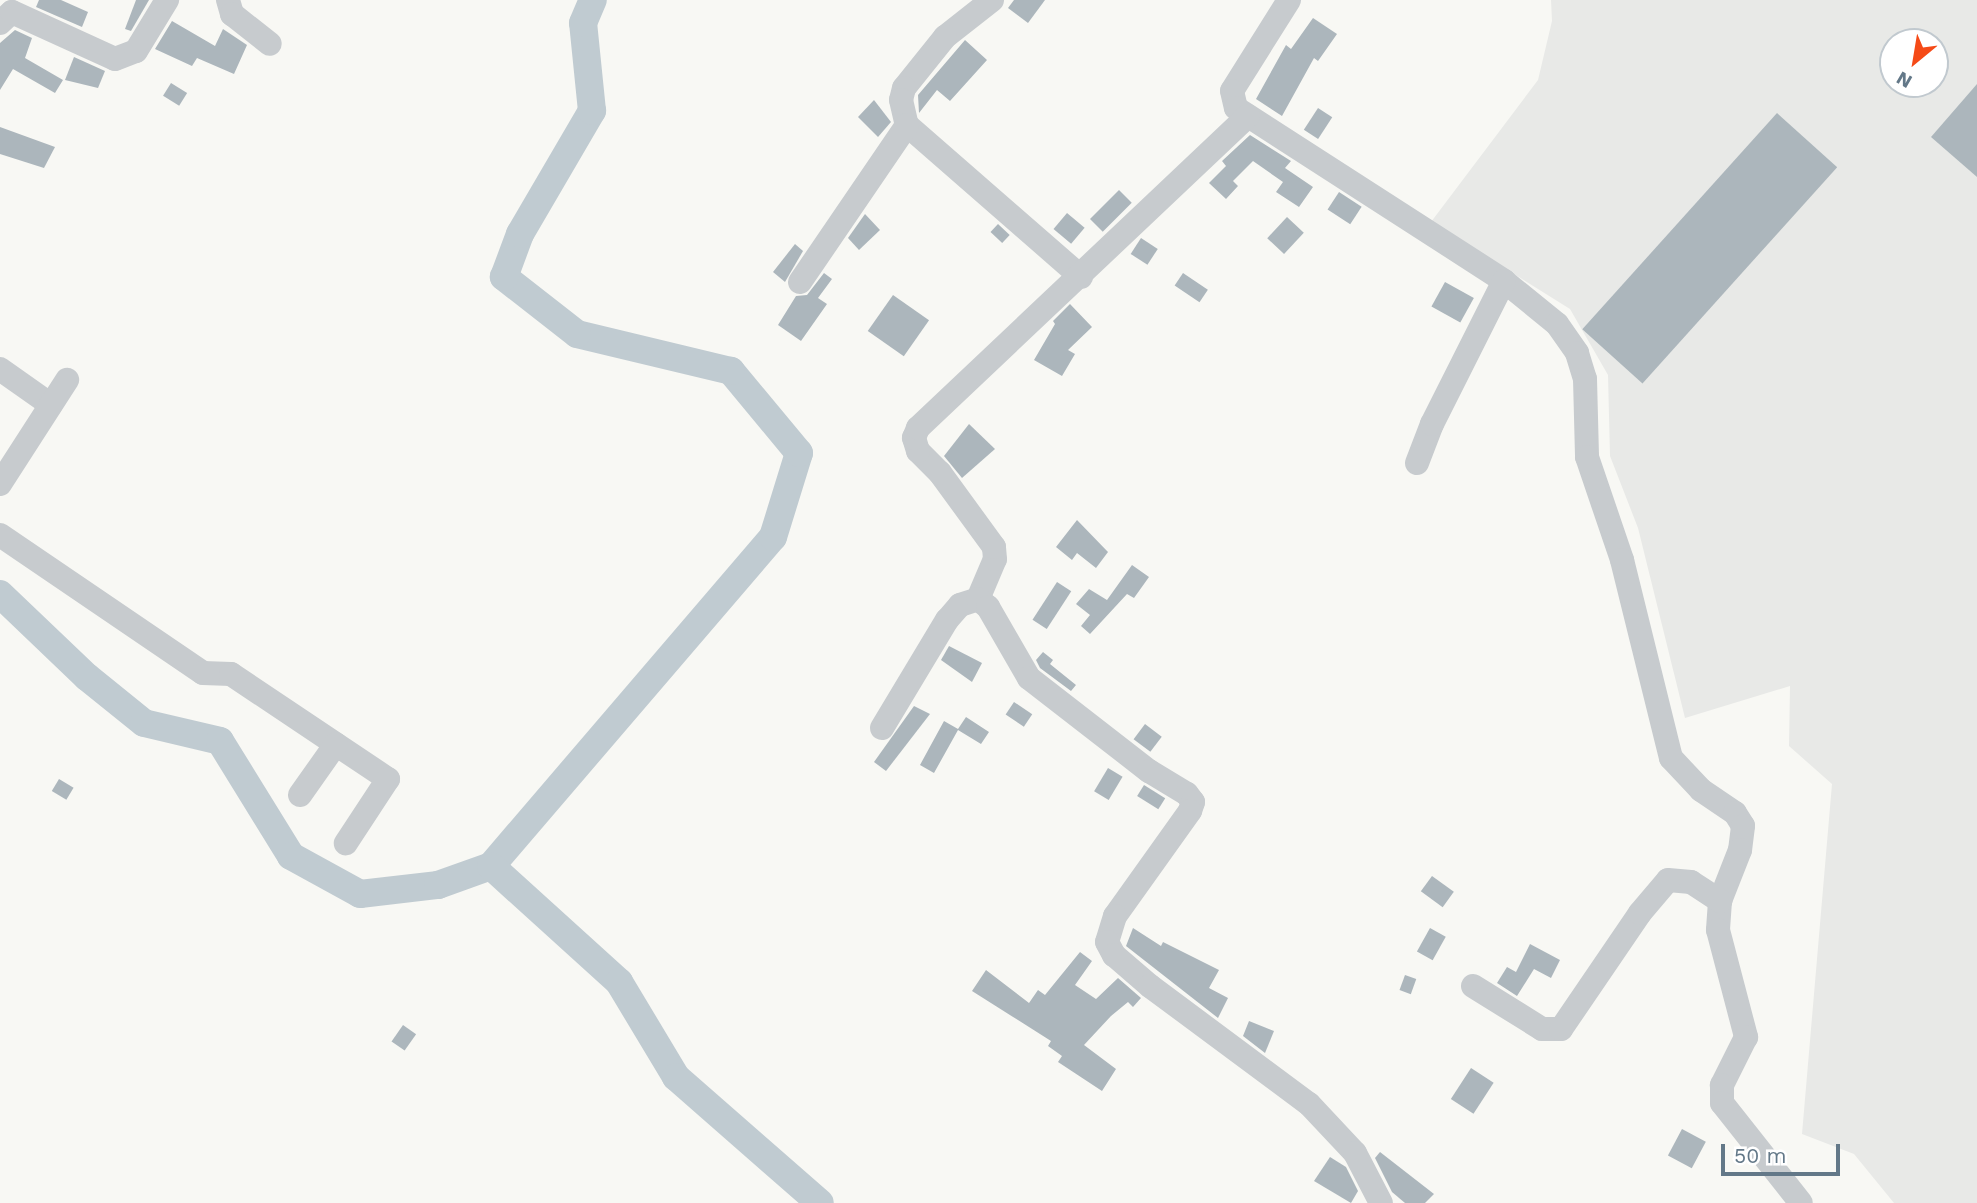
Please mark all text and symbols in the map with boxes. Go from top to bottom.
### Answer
north arrow [1879,28,1949,98]
text: N [1892,66,1916,93]
scale bar [1725,1130,1844,1174]
text: 50 m [1734,1143,1786,1168]

